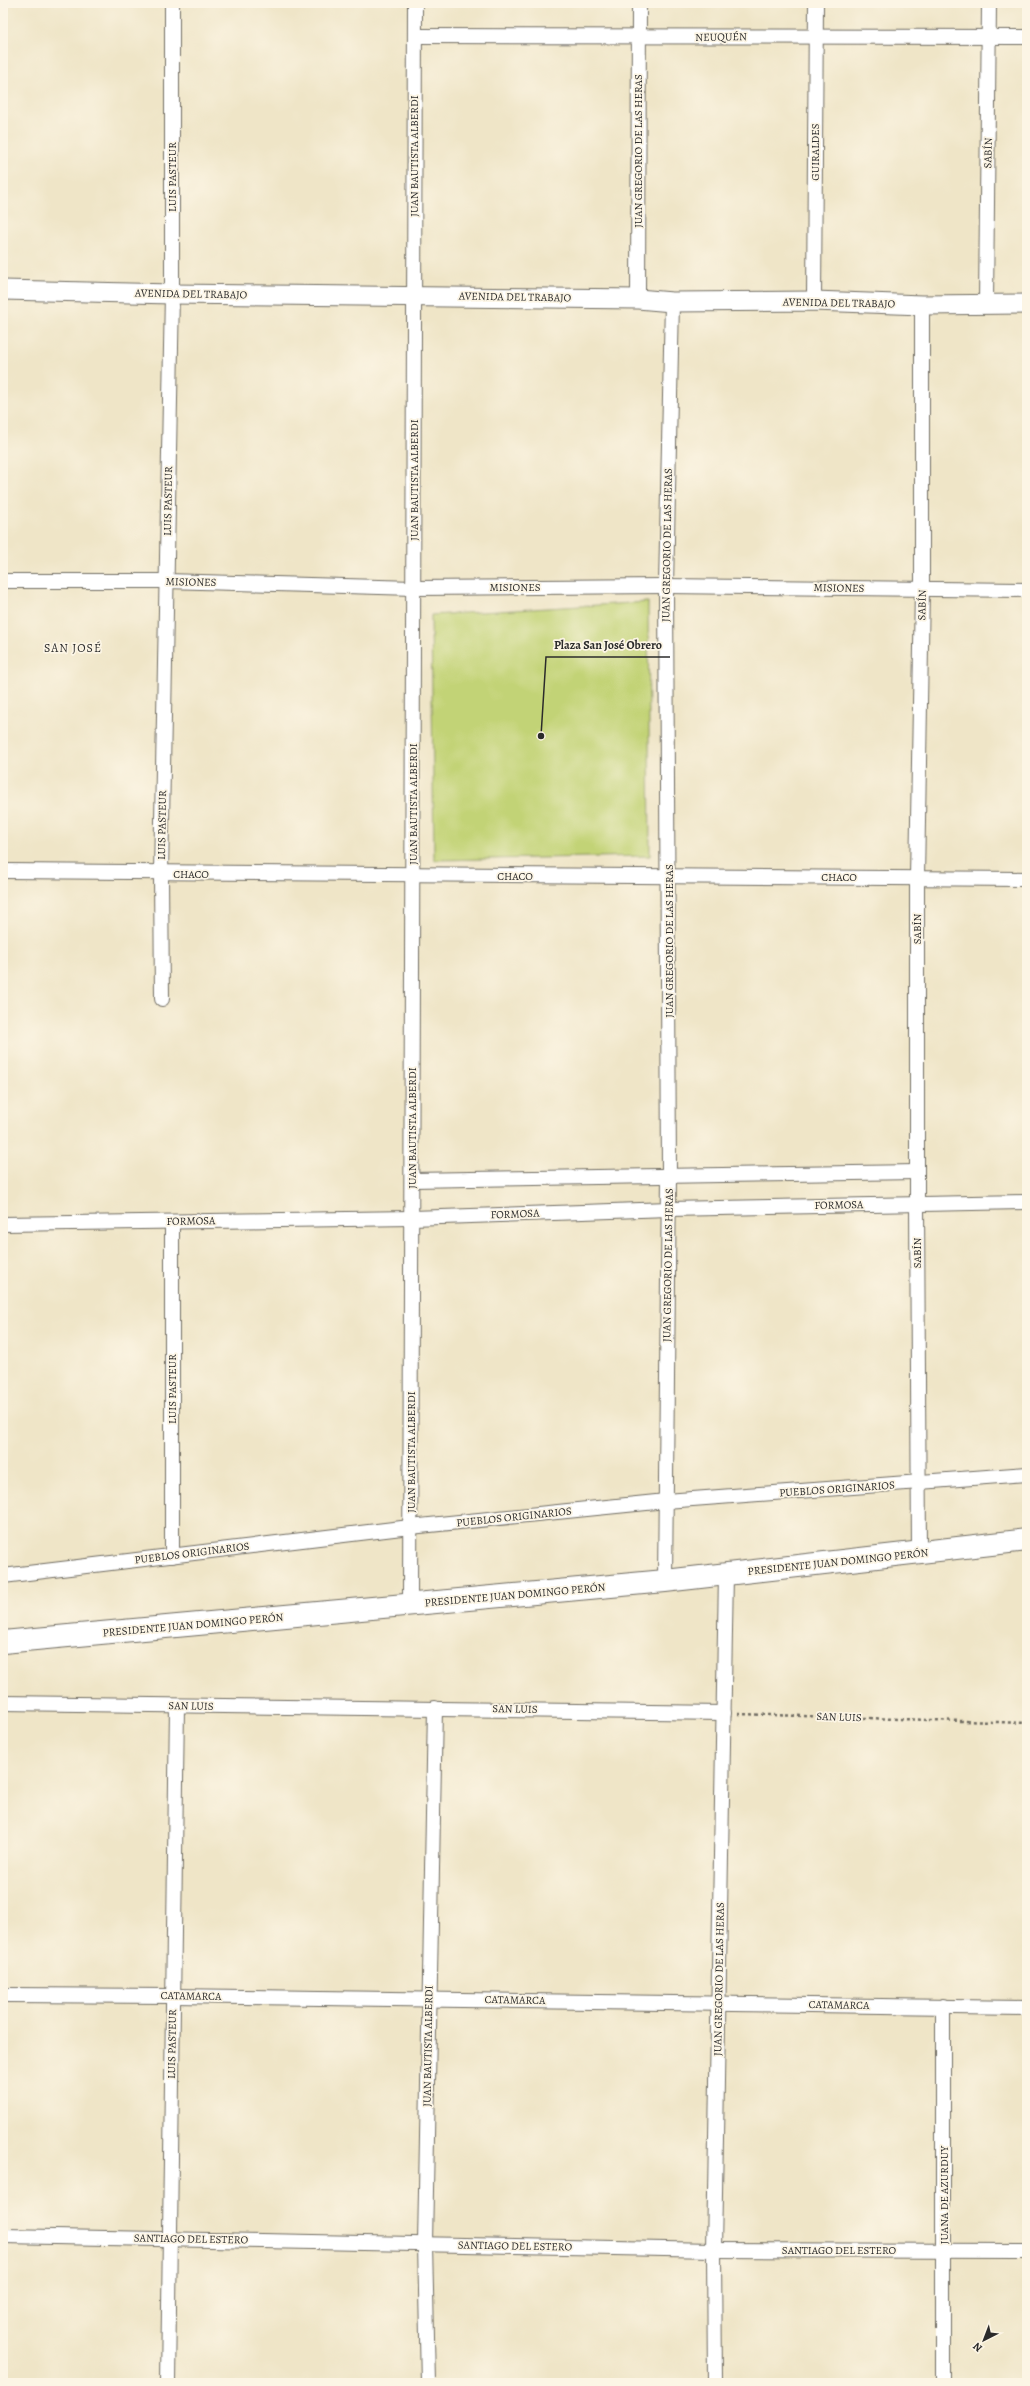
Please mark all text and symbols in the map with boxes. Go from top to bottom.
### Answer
street label: NEUQUÉN [695,29,747,45]
street label: JUAN GREGORIO DE LAS HERAS [631,74,646,228]
street label: JUAN BAUTISTA ALBERDI [407,95,422,217]
street label: GUIRALDES [808,123,823,181]
street label: SABÍN [980,137,996,168]
street label: LUIS PASTEUR [165,142,180,212]
street label: AVENIDA DEL TRABAJO [134,286,248,302]
street label: AVENIDA DEL TRABAJO [458,289,572,305]
street label: AVENIDA DEL TRABAJO [782,295,896,311]
street label: JUAN BAUTISTA ALBERDI [407,419,422,541]
street label: LUIS PASTEUR [160,466,176,536]
street label: JUAN GREGORIO DE LAS HERAS [658,468,676,622]
street label: MISIONES [165,574,217,590]
street label: MISIONES [490,580,541,595]
street label: MISIONES [813,580,865,596]
street label: SABÍN [914,589,930,620]
callout: Plaza San José Obrero [546,633,670,657]
text: Plaza San José Obrero [554,637,662,653]
district label: SAN JOSÉ [44,640,102,656]
street label: JUAN BAUTISTA ALBERDI [406,743,421,865]
street label: LUIS PASTEUR [154,790,170,860]
street label: JUAN GREGORIO DE LAS HERAS [662,864,677,1018]
street label: CHACO [173,867,209,882]
street label: CHACO [497,869,533,884]
street label: CHACO [821,870,857,885]
street label: SABÍN [910,914,925,944]
street label: JUAN BAUTISTA ALBERDI [405,1067,420,1189]
street label: JUAN GREGORIO DE LAS HERAS [659,1188,677,1342]
street label: FORMOSA [814,1197,864,1213]
street label: FORMOSA [490,1206,540,1222]
street label: FORMOSA [166,1213,216,1229]
street label: SABÍN [910,1238,925,1268]
street label: LUIS PASTEUR [165,1354,180,1424]
street label: JUAN BAUTISTA ALBERDI [404,1391,419,1513]
street label: PUEBLOS ORIGINARIOS [779,1477,895,1501]
street label: PUEBLOS ORIGINARIOS [456,1503,573,1531]
street label: PUEBLOS ORIGINARIOS [134,1538,251,1568]
street label: PRESIDENTE JUAN DOMINGO PERÓN [747,1545,929,1579]
street label: PRESIDENTE JUAN DOMINGO PERÓN [424,1580,606,1610]
street label: PRESIDENTE JUAN DOMINGO PERÓN [102,1610,284,1640]
street label: SAN LUIS [168,1698,214,1714]
street label: SAN LUIS [492,1701,538,1717]
street label: SAN LUIS [816,1709,862,1725]
street label: JUAN GREGORIO DE LAS HERAS [710,1902,728,2056]
street label: JUAN BAUTISTA ALBERDI [419,1985,437,2107]
street label: CATAMARCA [160,1988,222,2004]
street label: CATAMARCA [484,1992,546,2008]
street label: CATAMARCA [808,1997,870,2013]
street label: LUIS PASTEUR [164,2009,180,2079]
street label: JUANA DE AZURDUY [937,2145,952,2244]
street label: SANTIAGO DEL ESTERO [134,2231,249,2248]
street label: SANTIAGO DEL ESTERO [458,2238,573,2255]
street label: SANTIAGO DEL ESTERO [782,2243,897,2258]
north arrow [964,2320,1004,2360]
text: N [970,2339,986,2355]

